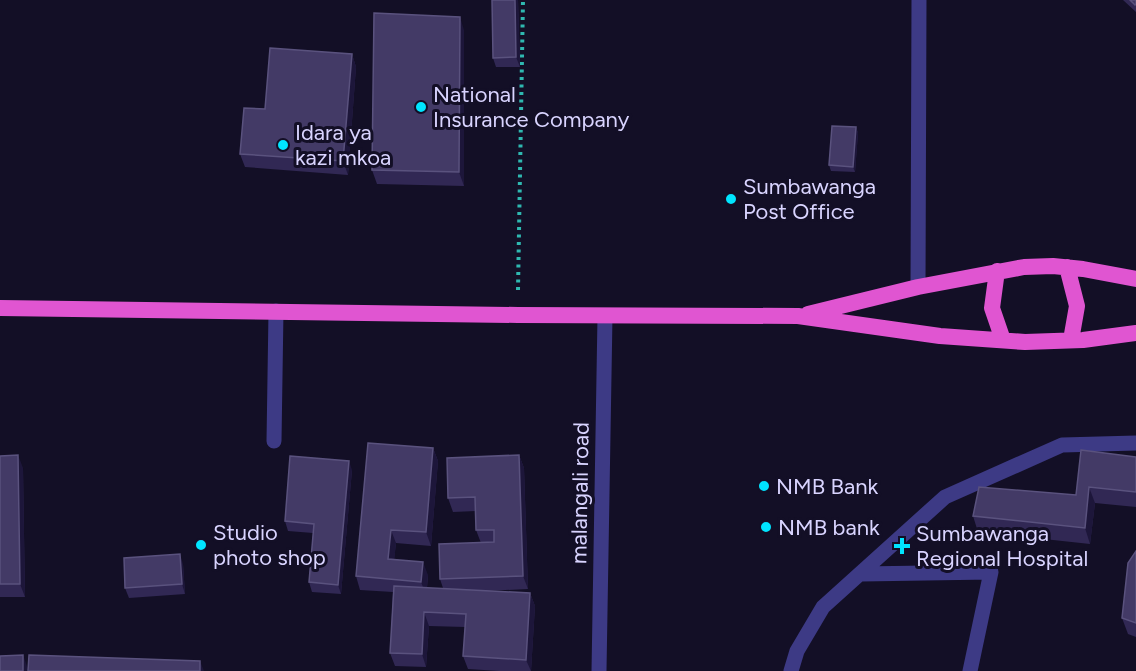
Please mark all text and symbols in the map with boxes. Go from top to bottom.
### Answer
place label: National Insurance Company [433,81,630,133]
marker: National Insurance Company [414,100,428,114]
place label: Idara ya kazi mkoa [295,119,391,171]
marker: Idara ya kazi mkoa [276,138,290,152]
place label: Sumbawanga Post Office [743,173,876,225]
marker: Sumbawanga Post Office [724,192,738,206]
street label: malangali road [565,422,595,564]
place label: NMB Bank [776,473,878,500]
marker: NMB Bank [757,479,771,493]
place label: NMB bank [778,514,880,541]
place label: Studio photo shop [213,519,326,571]
marker: NMB bank [759,520,773,534]
place label: Sumbawanga Regional Hospital [916,520,1088,572]
marker: Sumbawanga Regional Hospital [893,537,911,555]
marker: Studio photo shop [194,538,208,552]

